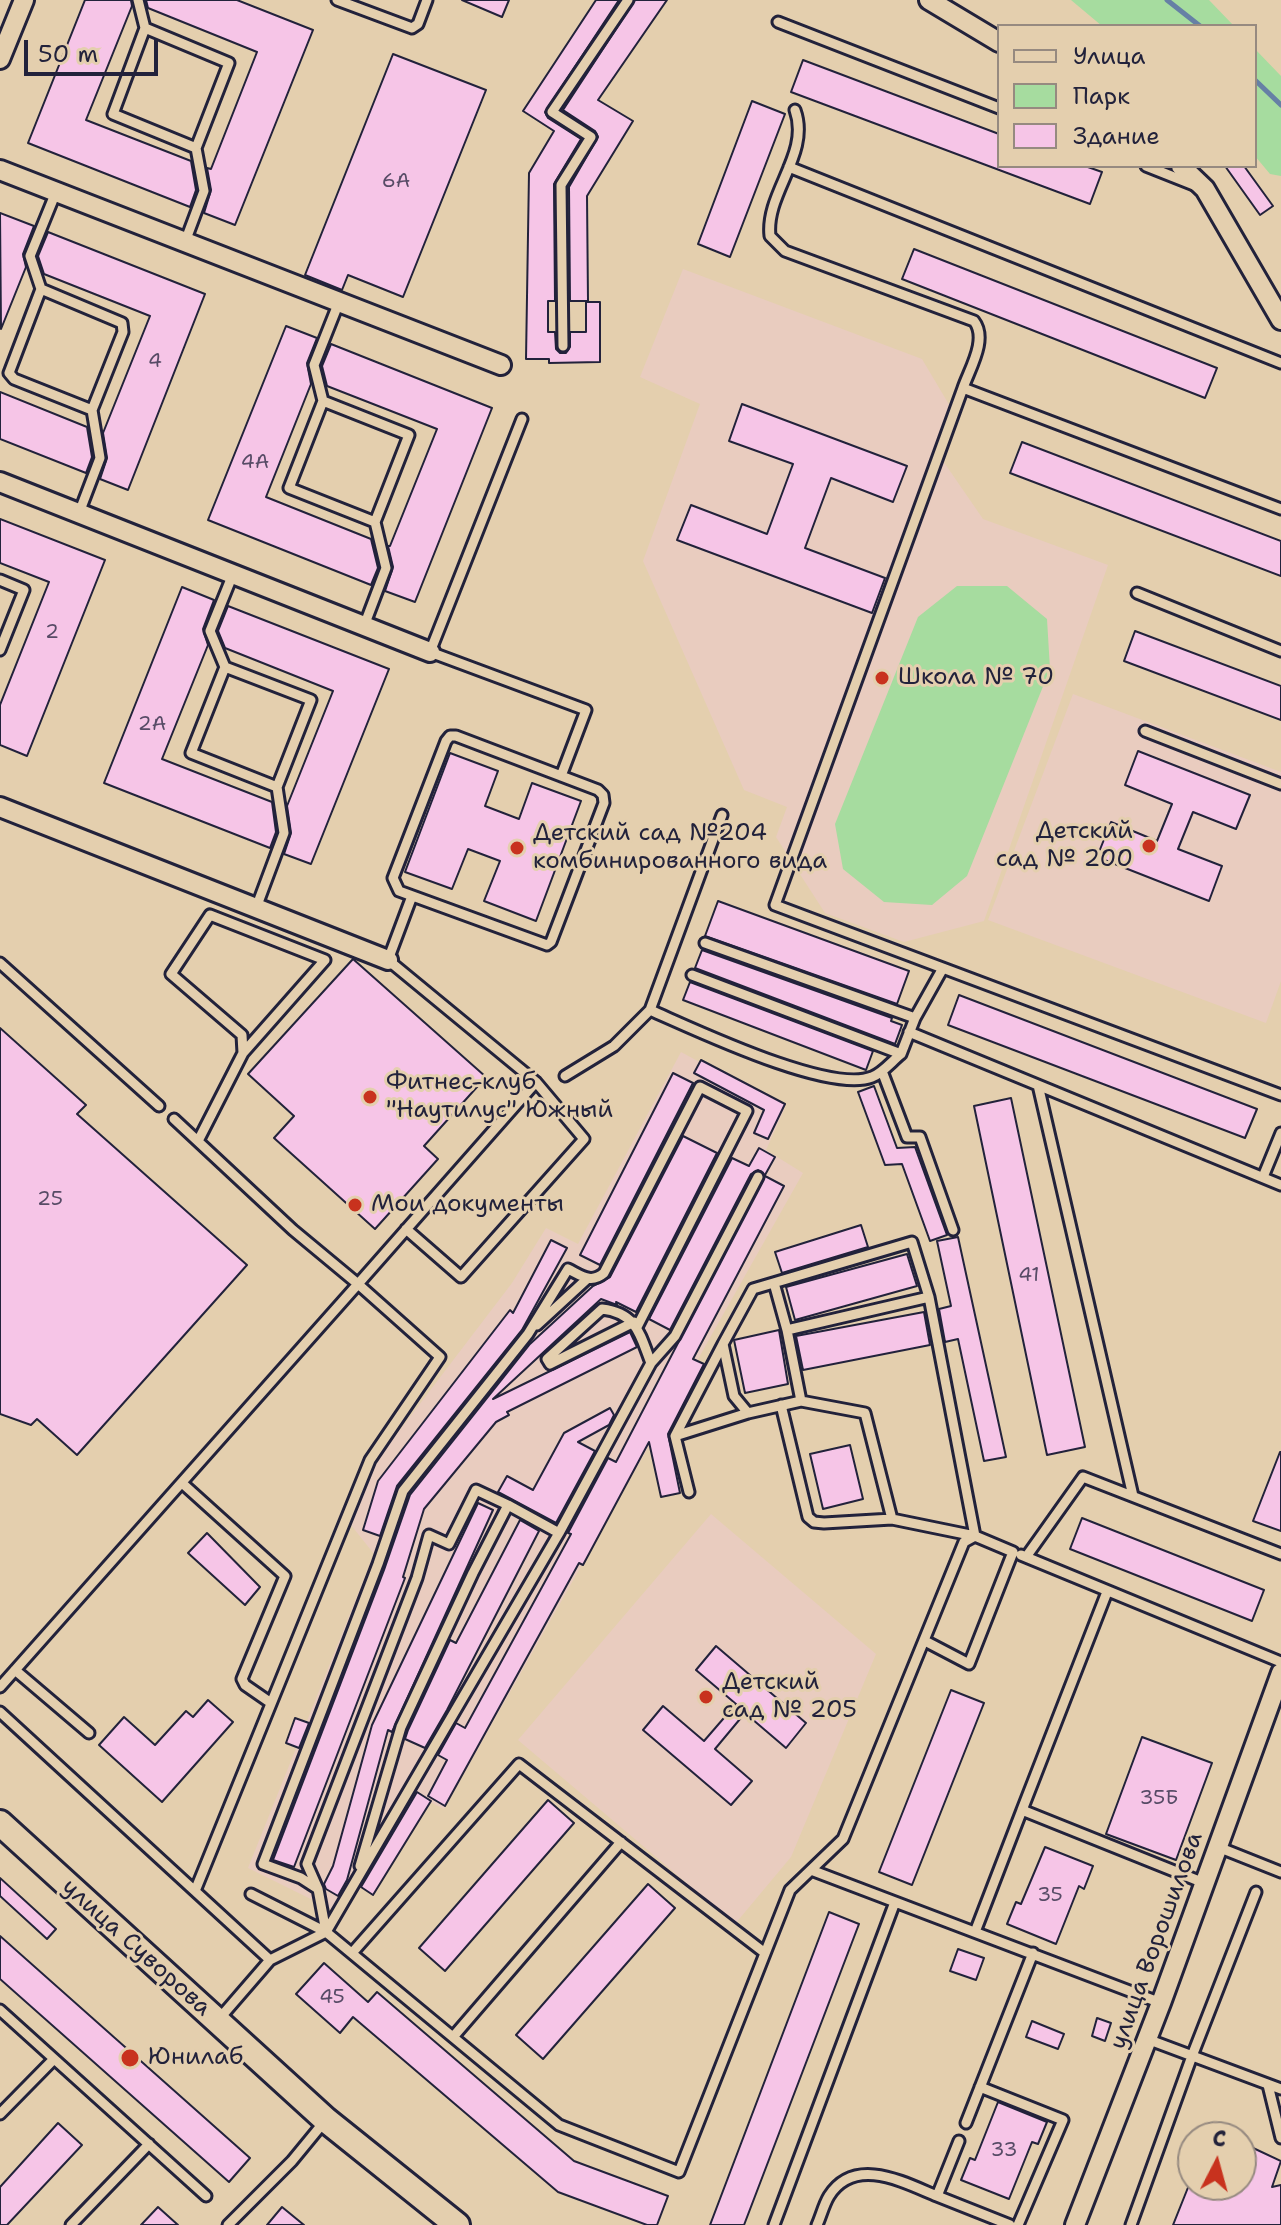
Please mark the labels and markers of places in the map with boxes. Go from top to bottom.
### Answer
place label: Школа № 70 [898,664,1054,692]
marker: Школа № 70 [873,669,891,687]
place label: Детский сад № 200 [996,818,1133,874]
place label: Детский сад №204 комбинированного вида [533,820,827,876]
marker: Детский сад № 200 [1140,837,1158,855]
marker: Детский сад №204 комбинированного вида [508,839,526,857]
place label: Фитнес-клуб "Наутилус" Южный [386,1069,613,1125]
marker: Фитнес-клуб "Наутилус" Южный [361,1088,379,1106]
place label: Мои документы [371,1191,564,1219]
marker: Мои документы [346,1196,364,1214]
place label: Детский сад № 205 [722,1669,857,1725]
marker: Детский сад № 205 [697,1688,715,1706]
place label: Юнилаб [148,2044,243,2072]
marker: Юнилаб [119,2047,141,2069]

